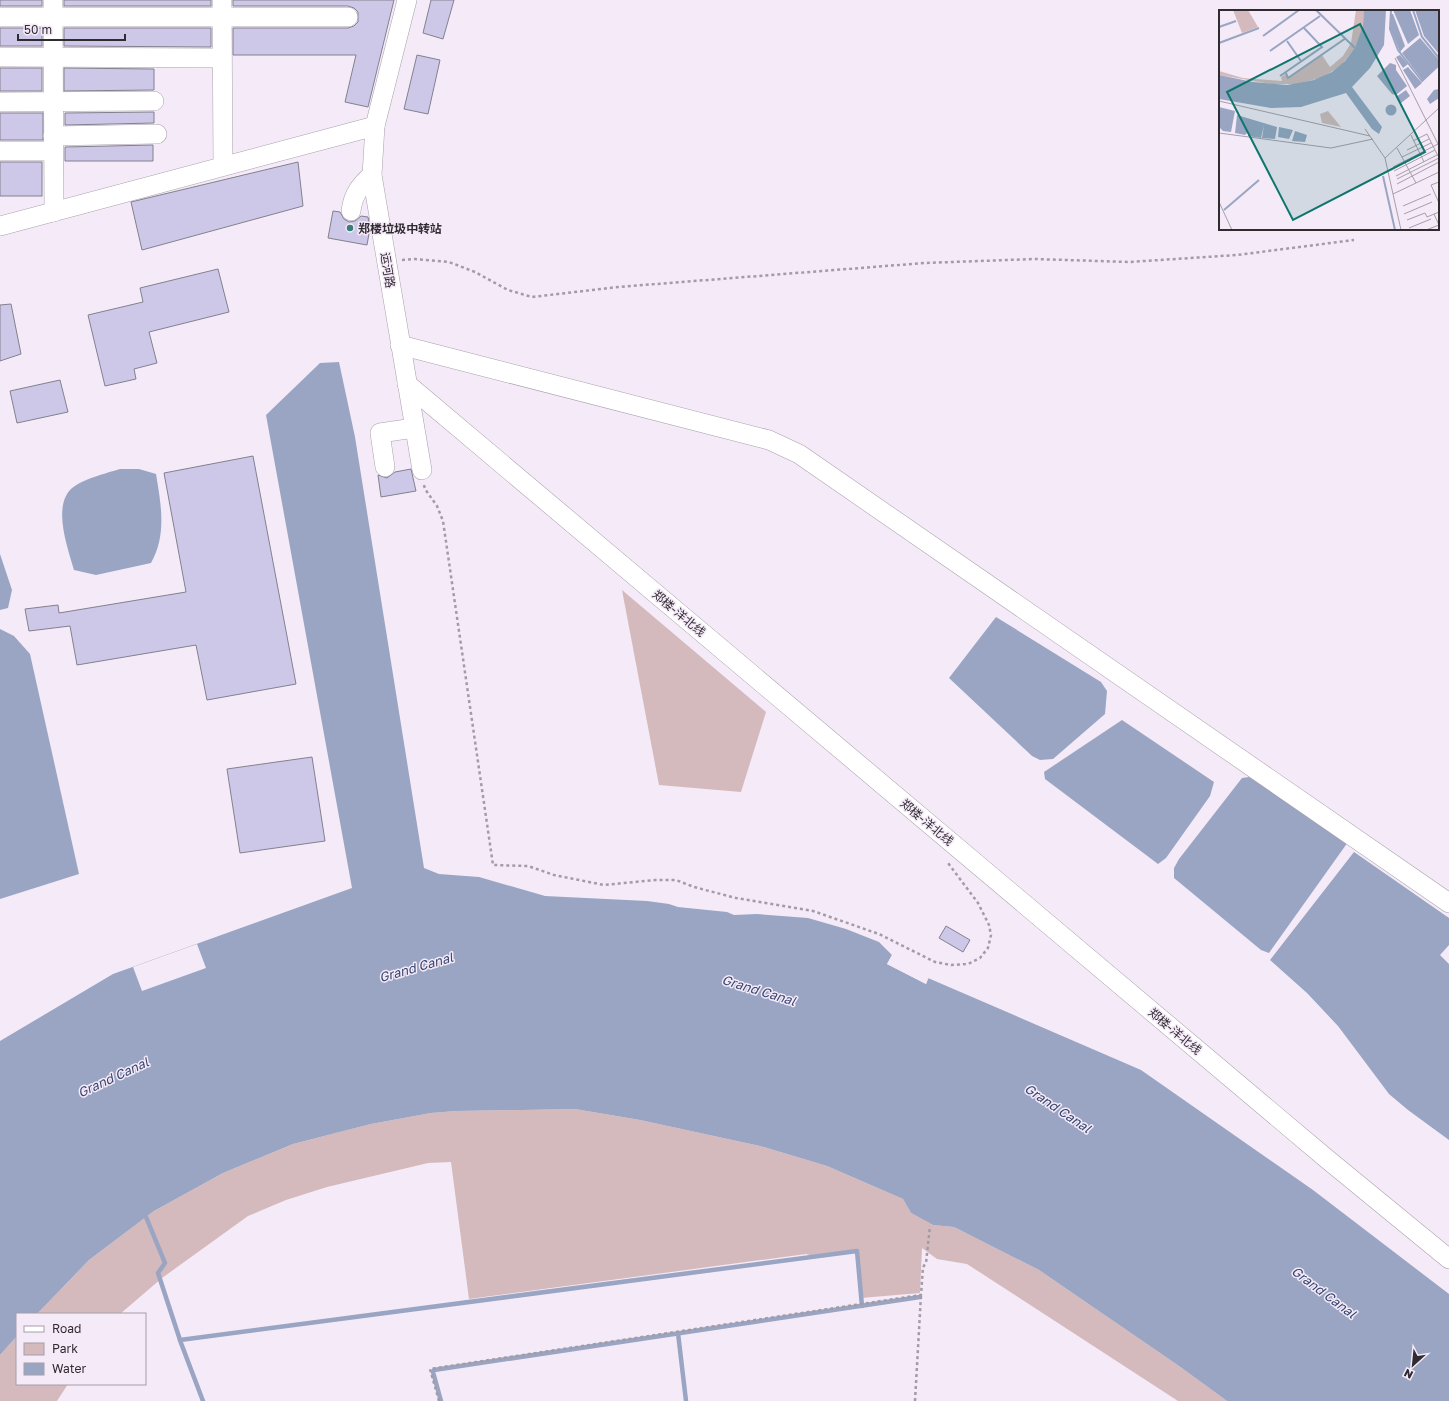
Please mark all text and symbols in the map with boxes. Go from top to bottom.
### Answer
inset map [1219,10,1439,230]
scale bar [18,16,125,42]
text: 50 m [24,22,52,37]
place label: 郑楼垃圾中转站 [358,221,442,236]
marker: 郑楼垃圾中转站 [345,223,355,233]
street label: 运河路 [378,251,398,289]
street label: 郑楼-洋北线 [649,587,709,639]
street label: 郑楼-洋北线 [897,796,957,848]
water label: Grand Canal [377,949,456,985]
water label: Grand Canal [720,971,799,1009]
street label: 郑楼-洋北线 [1145,1005,1205,1057]
water label: Grand Canal [75,1053,152,1100]
water label: Grand Canal [1022,1080,1095,1136]
water label: Grand Canal [1289,1263,1360,1322]
legend [16,1313,146,1385]
text: Road [52,1321,81,1336]
text: Park [52,1341,78,1356]
north arrow [1393,1345,1433,1385]
text: Water [52,1361,86,1376]
text: N [1402,1367,1415,1382]

